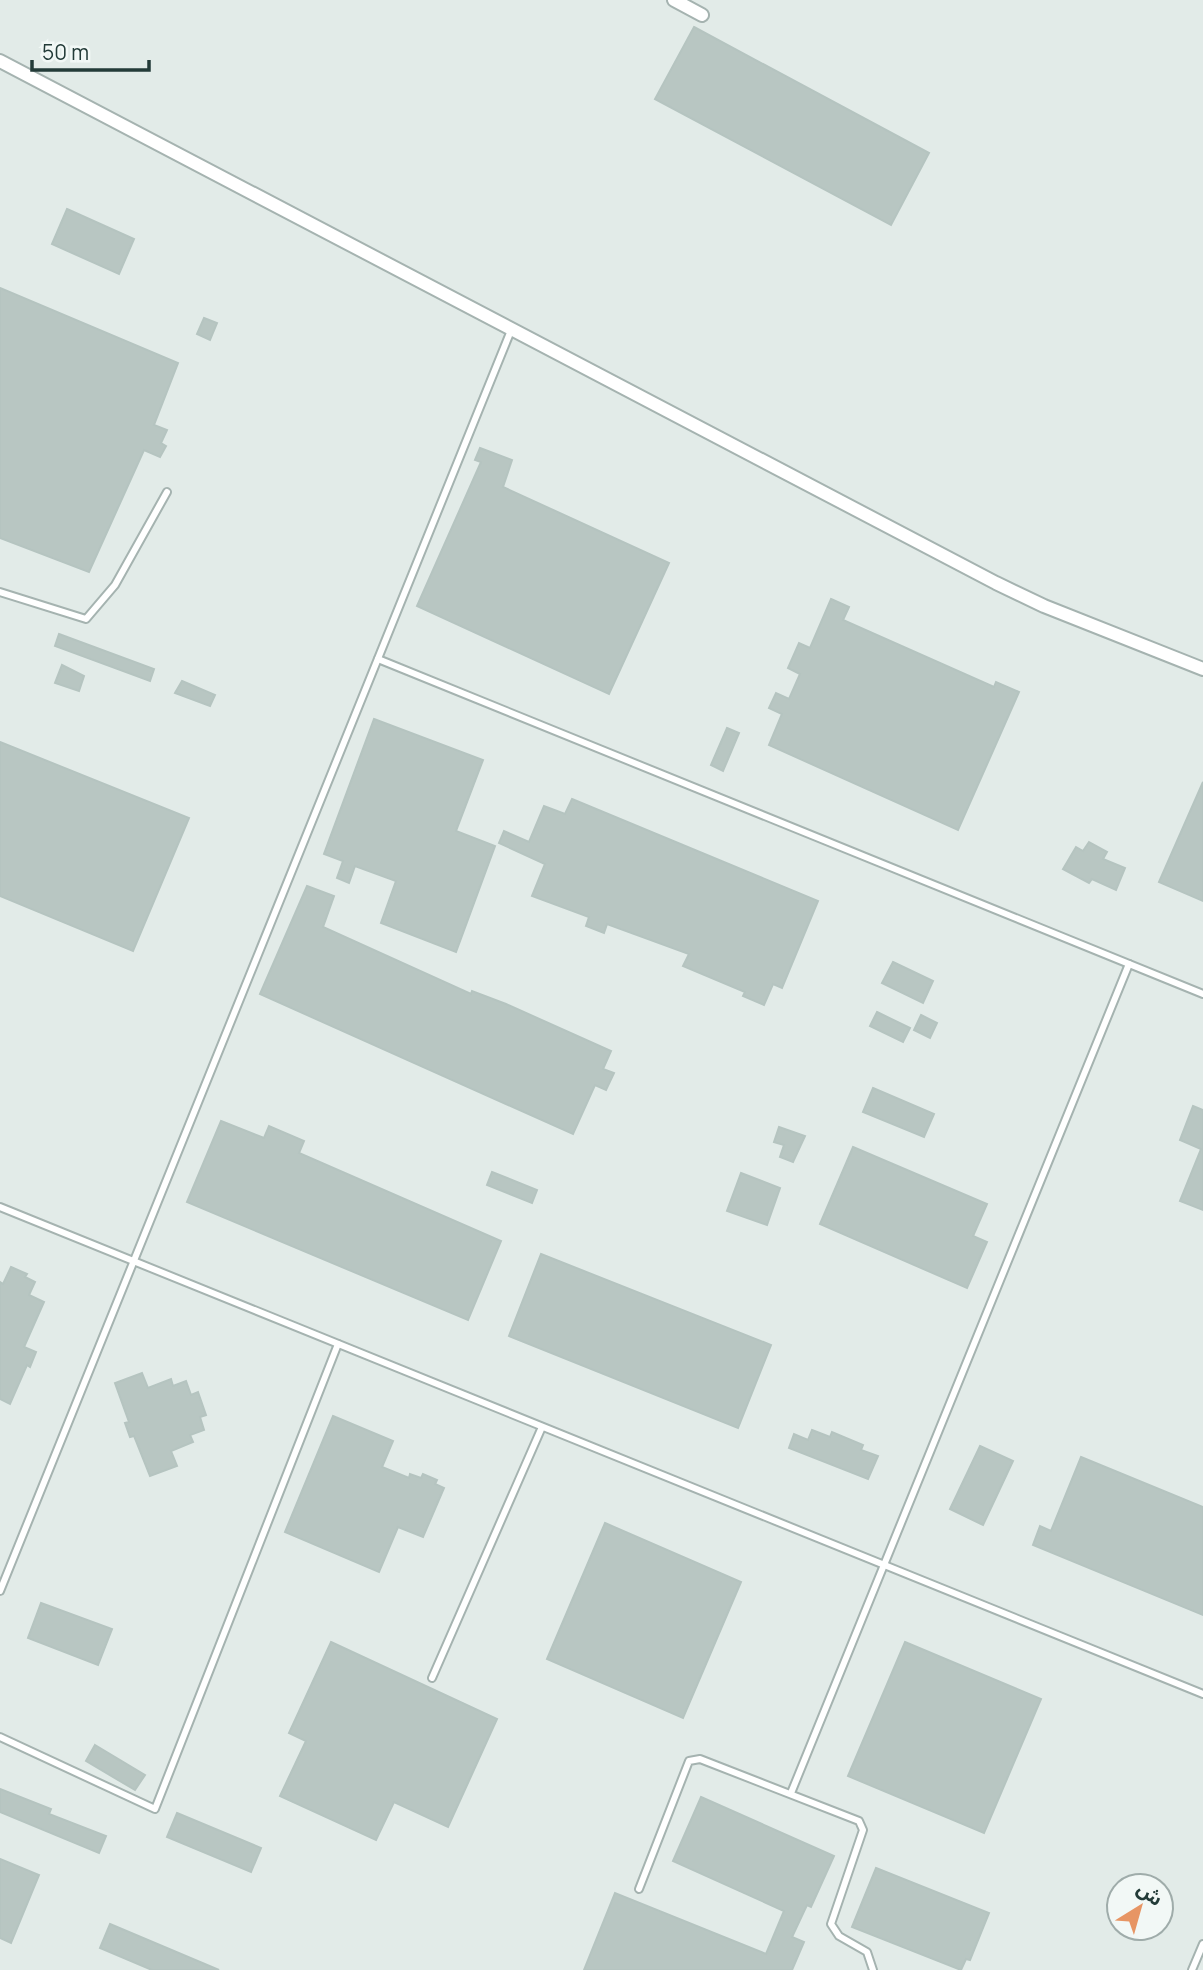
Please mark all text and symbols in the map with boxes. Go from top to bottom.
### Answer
scale bar [32,28,149,72]
text: 50 m [42,38,89,66]
north arrow [1105,1872,1175,1942]
text: ش [1132,1875,1168,1912]

